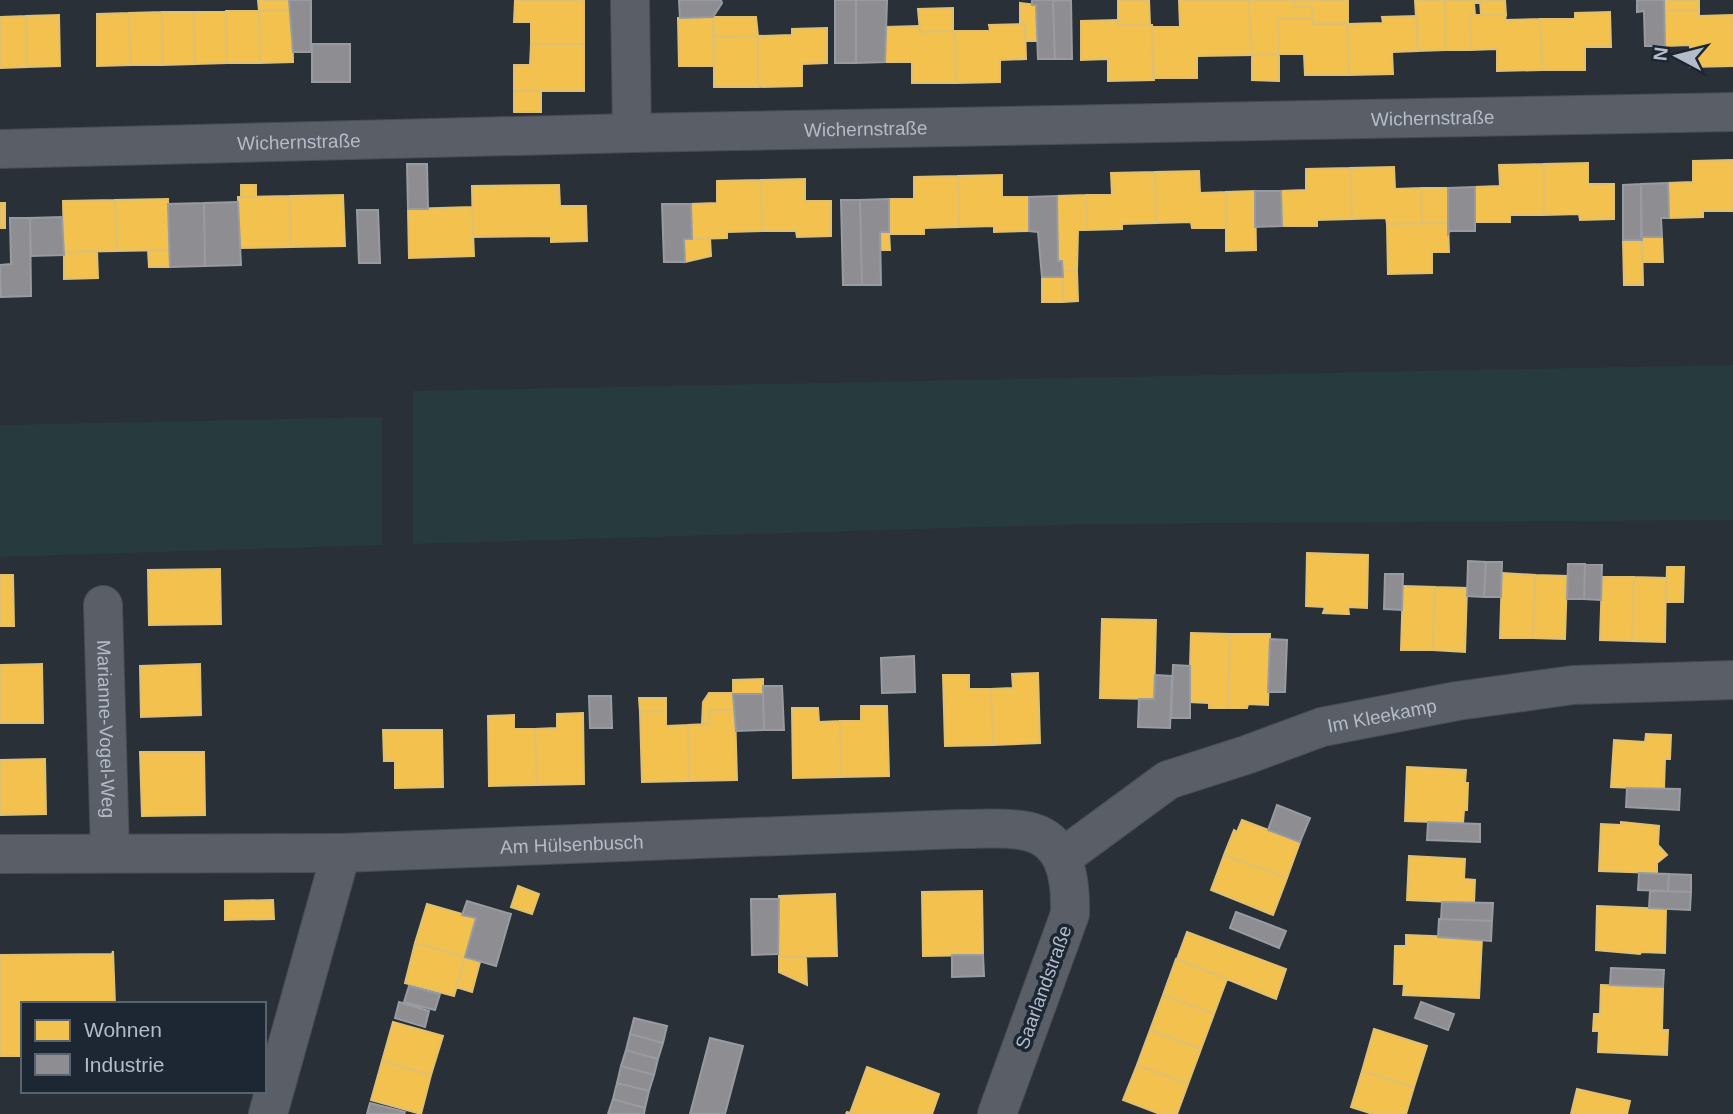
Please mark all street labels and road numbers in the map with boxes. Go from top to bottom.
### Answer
street label: Wichernstraße [1371,107,1495,130]
street label: Wichernstraße [804,117,928,141]
street label: Wichernstraße [237,130,361,154]
street label: Marianne-Vogel-Weg [93,640,119,818]
street label: Im Kleekamp [1325,695,1438,737]
street label: Am Hülsenbusch [500,831,644,858]
street label: Saarlandstraße [1011,923,1076,1052]

